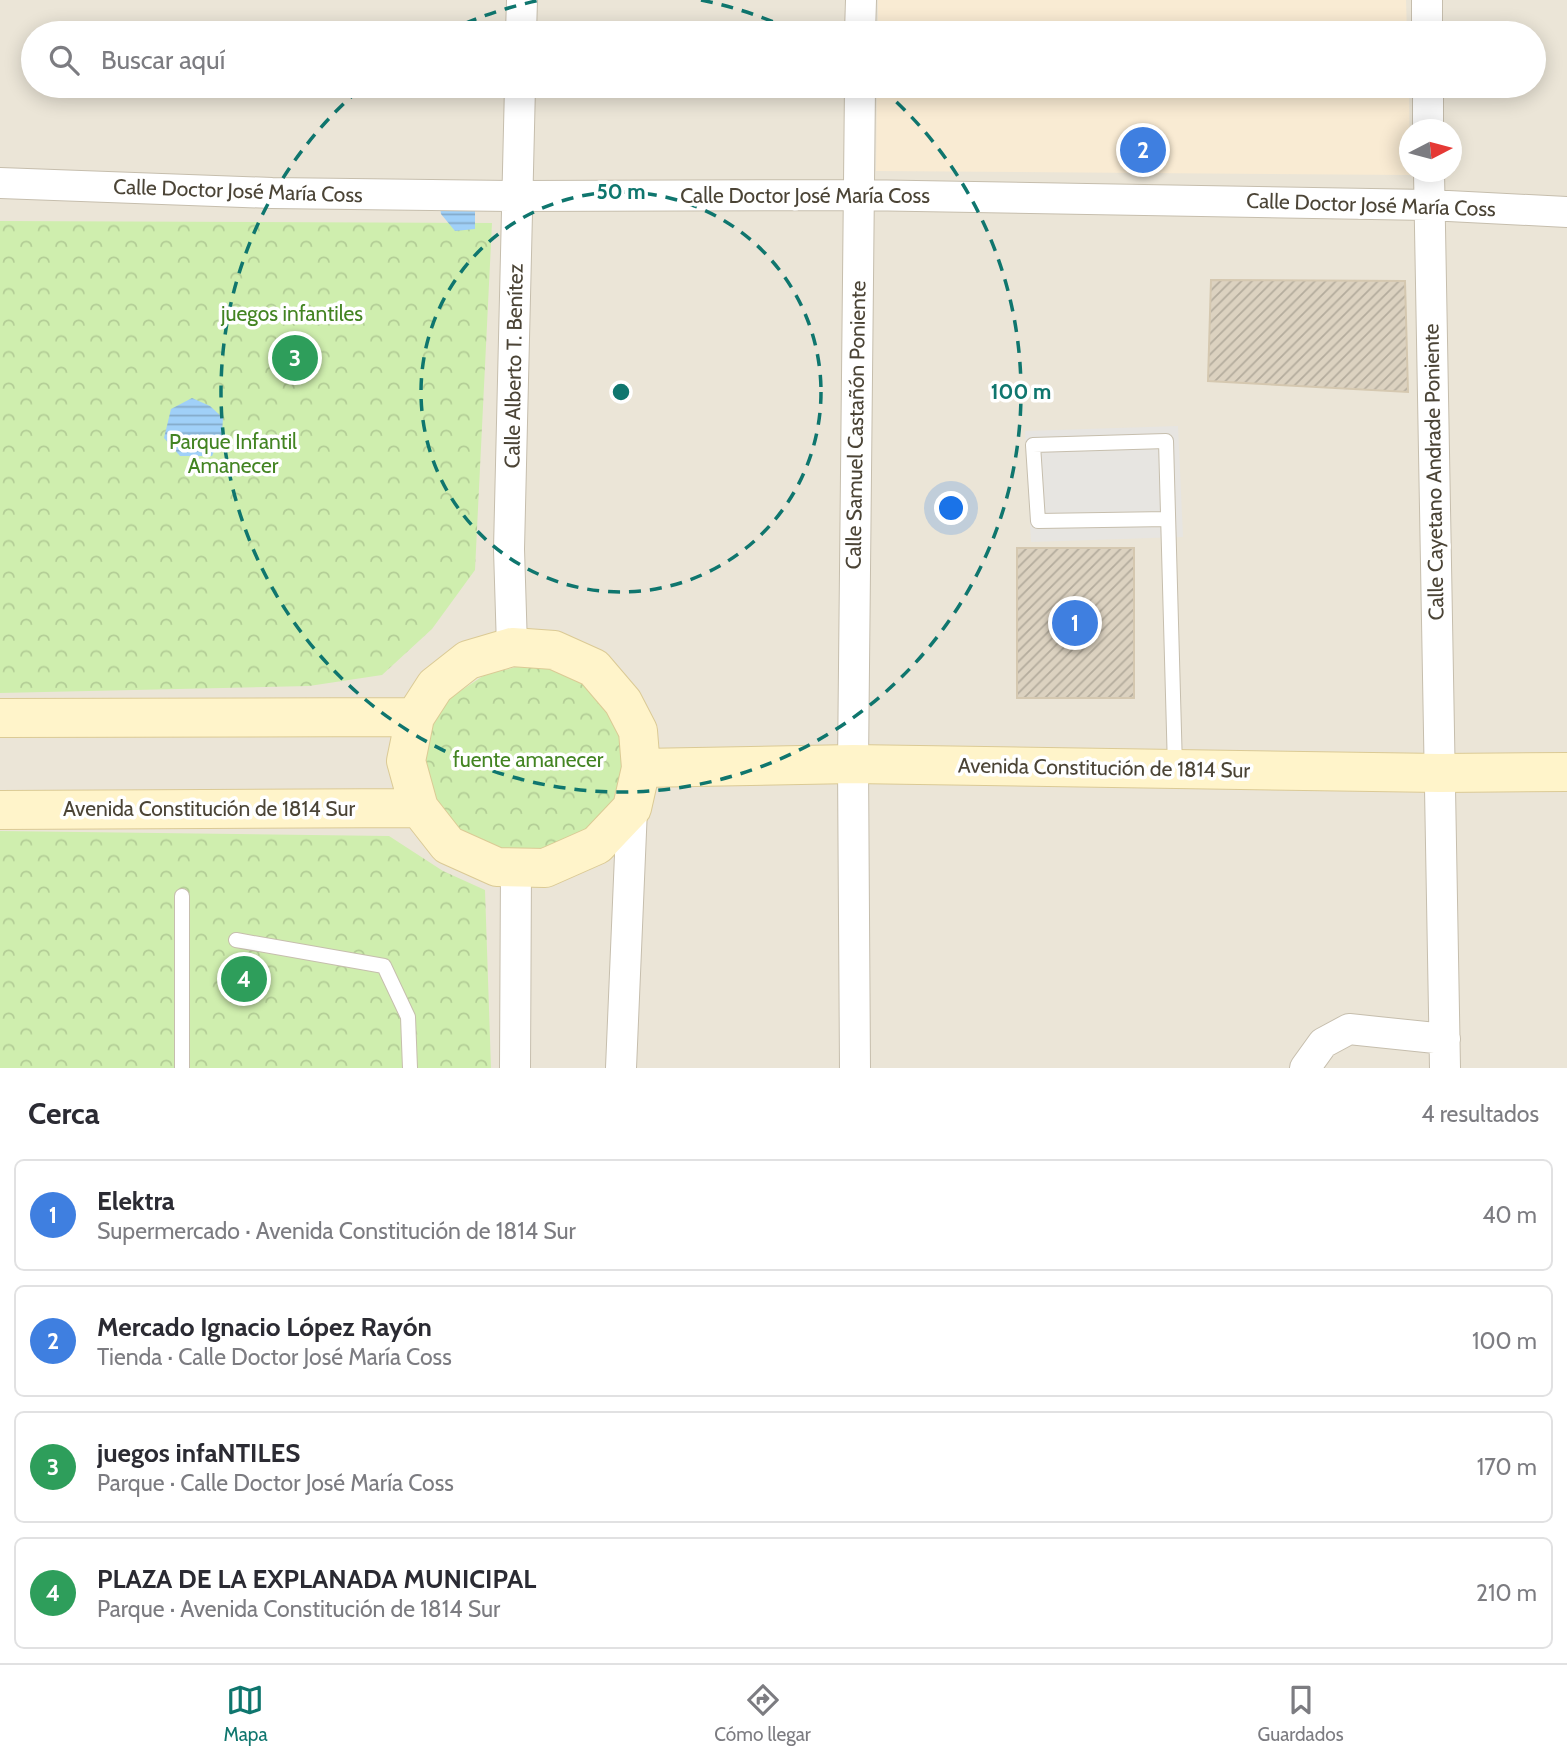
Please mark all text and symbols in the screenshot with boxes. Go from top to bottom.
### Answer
search box [21,21,1546,98]
icon: search [45,41,83,79]
text: Buscar aquí [101,44,225,76]
north arrow [1399,119,1462,182]
pin: 2 [1120,124,1166,176]
street label: Calle Doctor José María Coss [113,174,364,207]
text: 50 m [596,179,646,204]
street label: Calle Doctor José María Coss [680,183,930,208]
street label: Calle Doctor José María Coss [1246,188,1497,221]
street label: Calle Alberto T. Benítez [499,263,528,469]
street label: Calle Samuel Castañón Poniente [840,280,871,570]
park label: juegos infantiles [220,301,363,327]
street label: Calle Cayetano Andrade Poniente [1418,323,1449,621]
pin: 3 [272,332,318,384]
text: 100 m [991,379,1051,404]
centre of rings [609,380,633,404]
park label: Parque Infantil Amanecer [169,429,297,478]
your location [934,491,968,525]
pin: 1 [1052,597,1098,649]
park label: fuente amanecer [453,747,604,772]
street label: Avenida Constitución de 1814 Sur [958,752,1251,783]
street label: Avenida Constitución de 1814 Sur [63,796,355,821]
pin: 4 [221,953,267,1005]
text: Cerca [28,1095,100,1132]
text: 4 resultados [1421,1100,1539,1128]
text: Elektra [97,1185,175,1217]
text: 1 [49,1201,57,1229]
text: 40 m [1482,1201,1537,1229]
text: Supermercado · Avenida Constitución de 1814 Sur [97,1217,576,1245]
text: Mercado Ignacio López Rayón [97,1311,432,1343]
text: 2 [47,1327,59,1355]
text: 100 m [1472,1327,1537,1355]
text: Tienda · Calle Doctor José María Coss [97,1343,452,1371]
text: juegos infaNTILES [97,1437,300,1469]
text: 3 [47,1453,59,1481]
text: 170 m [1477,1453,1537,1481]
text: Parque · Calle Doctor José María Coss [97,1469,454,1497]
text: PLAZA DE LA EXPLANADA MUNICIPAL [97,1563,536,1595]
text: 4 [46,1579,60,1607]
text: 210 m [1476,1579,1537,1607]
text: Parque · Avenida Constitución de 1814 Sur [97,1595,500,1623]
tab: Mapa [223,1681,268,1746]
tab: Cómo llegar [714,1681,811,1746]
tab: Guardados [1258,1681,1344,1746]

